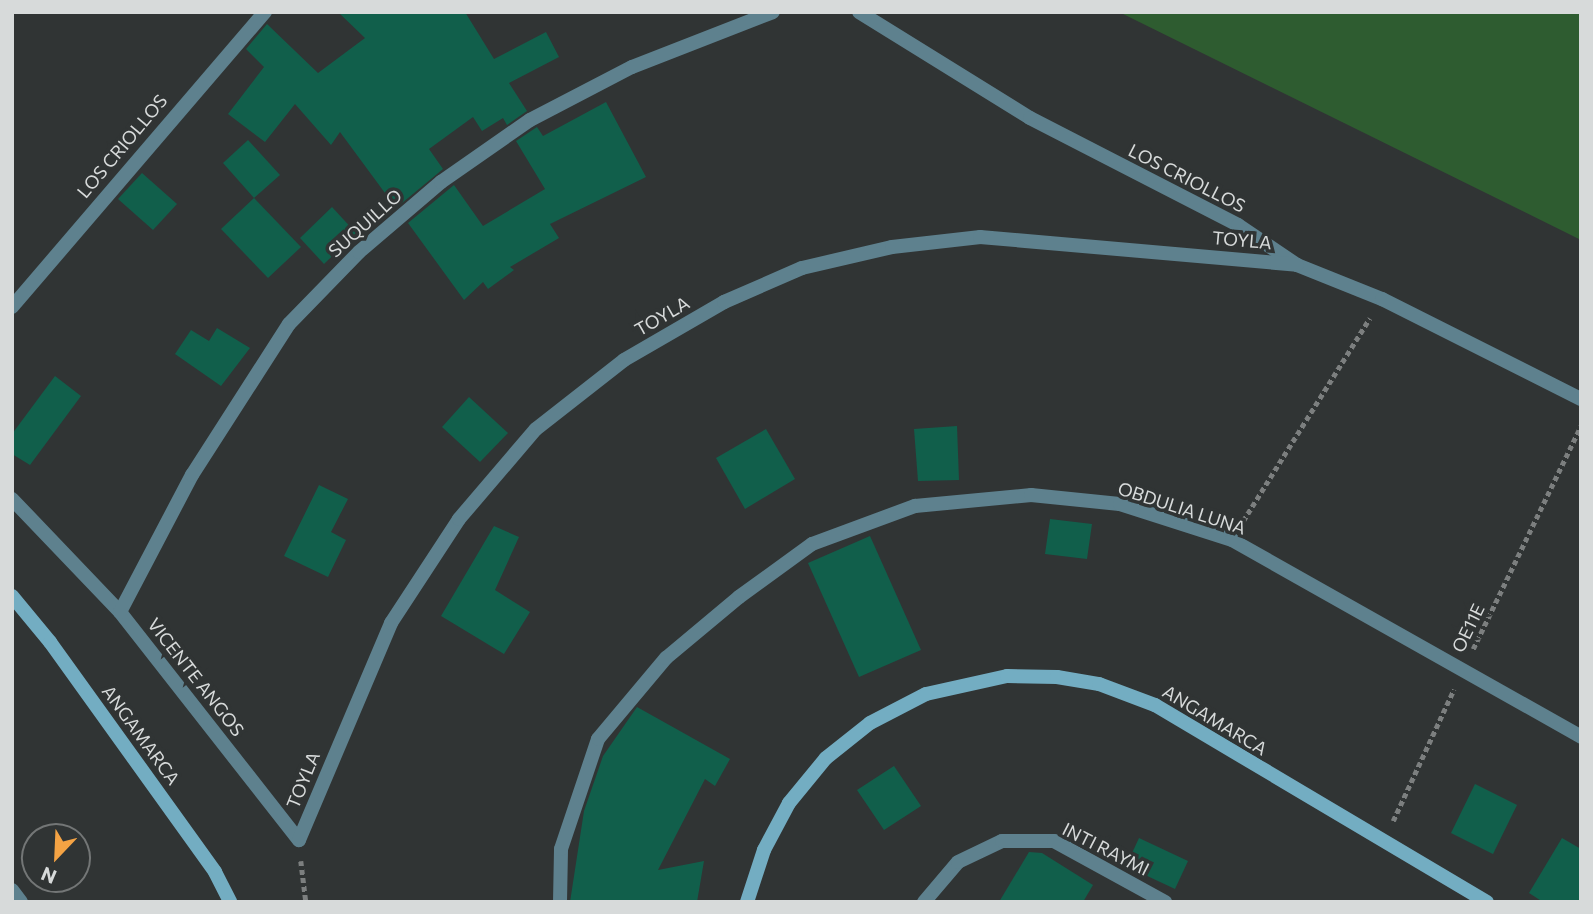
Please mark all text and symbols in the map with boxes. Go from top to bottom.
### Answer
street label: LOS CRIOLLOS [72,90,172,202]
street label: LOS CRIOLLOS [1125,139,1249,217]
street label: SUQUILLO [324,184,406,262]
street label: TOYLA [1211,227,1273,253]
street label: TOYLA [631,292,693,340]
street label: OBDULIA LUNA [1115,477,1249,539]
street label: OE11E [1447,600,1489,656]
street label: VICENTE ANGOS [143,614,249,740]
street label: ANGAMARCA [1159,680,1271,760]
street label: ANGAMARCA [98,681,184,789]
street label: TOYLA [282,748,324,812]
street label: INTI RAYMI [1059,818,1153,880]
north arrow [21,823,91,893]
text: N [37,863,59,889]

